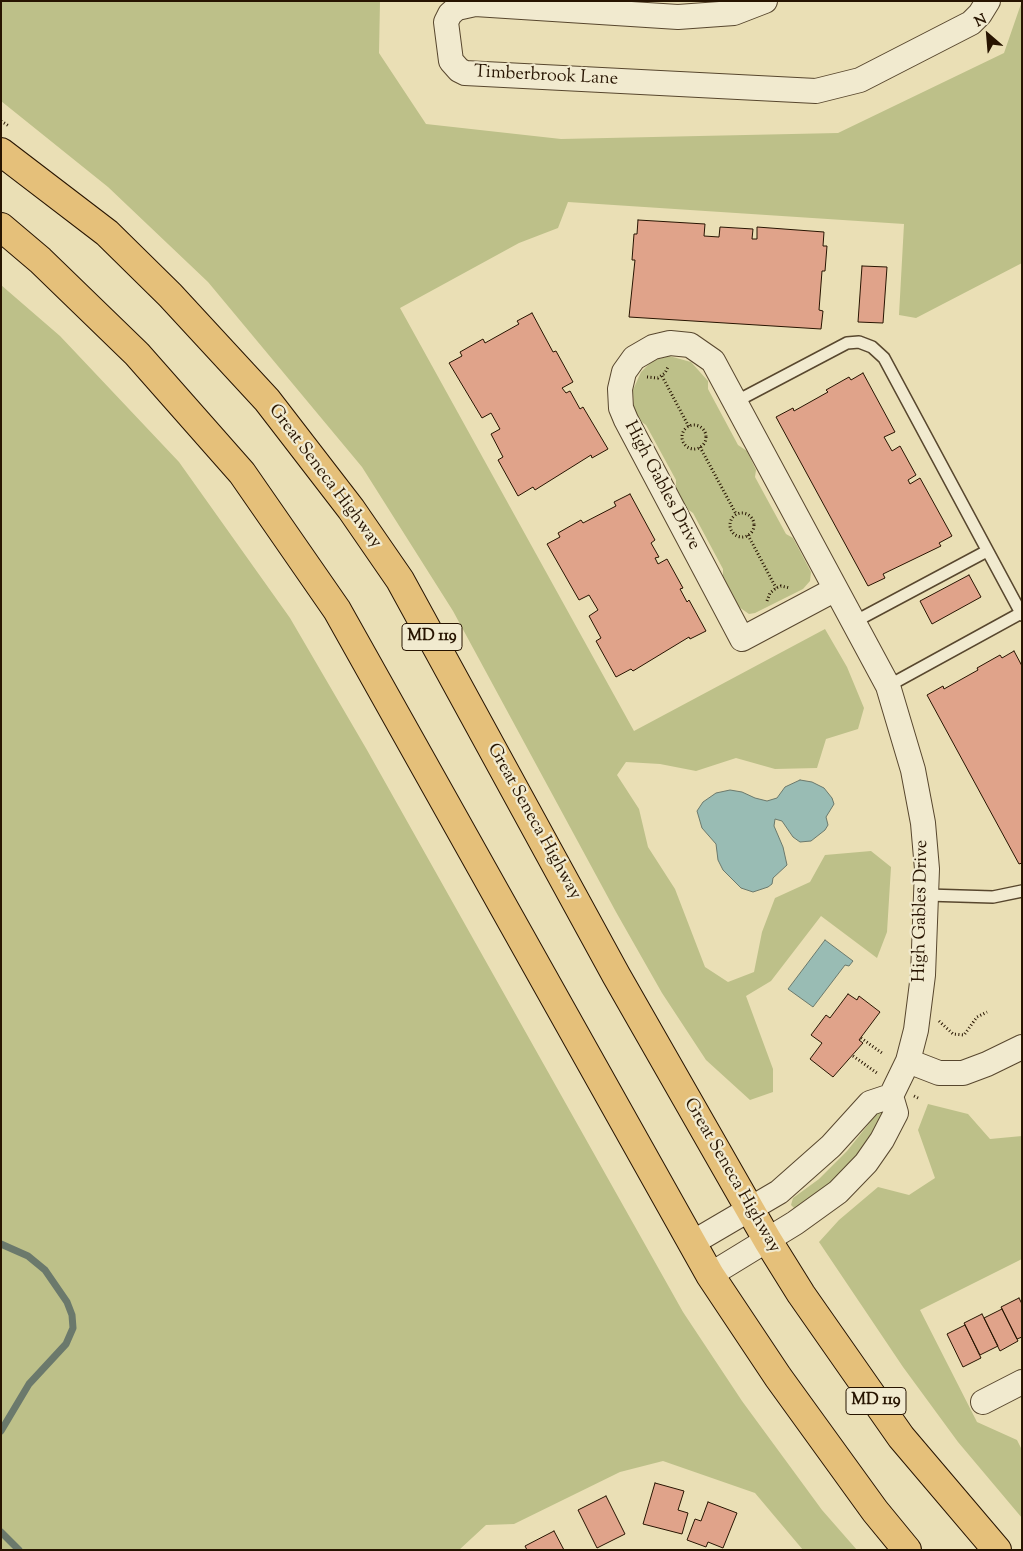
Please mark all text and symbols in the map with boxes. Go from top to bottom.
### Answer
north arrow [963,10,1013,60]
text: N [972,10,991,33]
street label: Timberbrook Lane [473,62,619,92]
street label: Great Seneca Highway [263,401,385,553]
street label: High Gables Drive [618,418,704,554]
road number: MD 119 [402,624,462,650]
street label: Great Seneca Highway [481,740,585,904]
street label: High Gables Drive [910,840,934,982]
street label: Great Seneca Highway [678,1095,784,1257]
road number: MD 119 [846,1388,906,1414]

